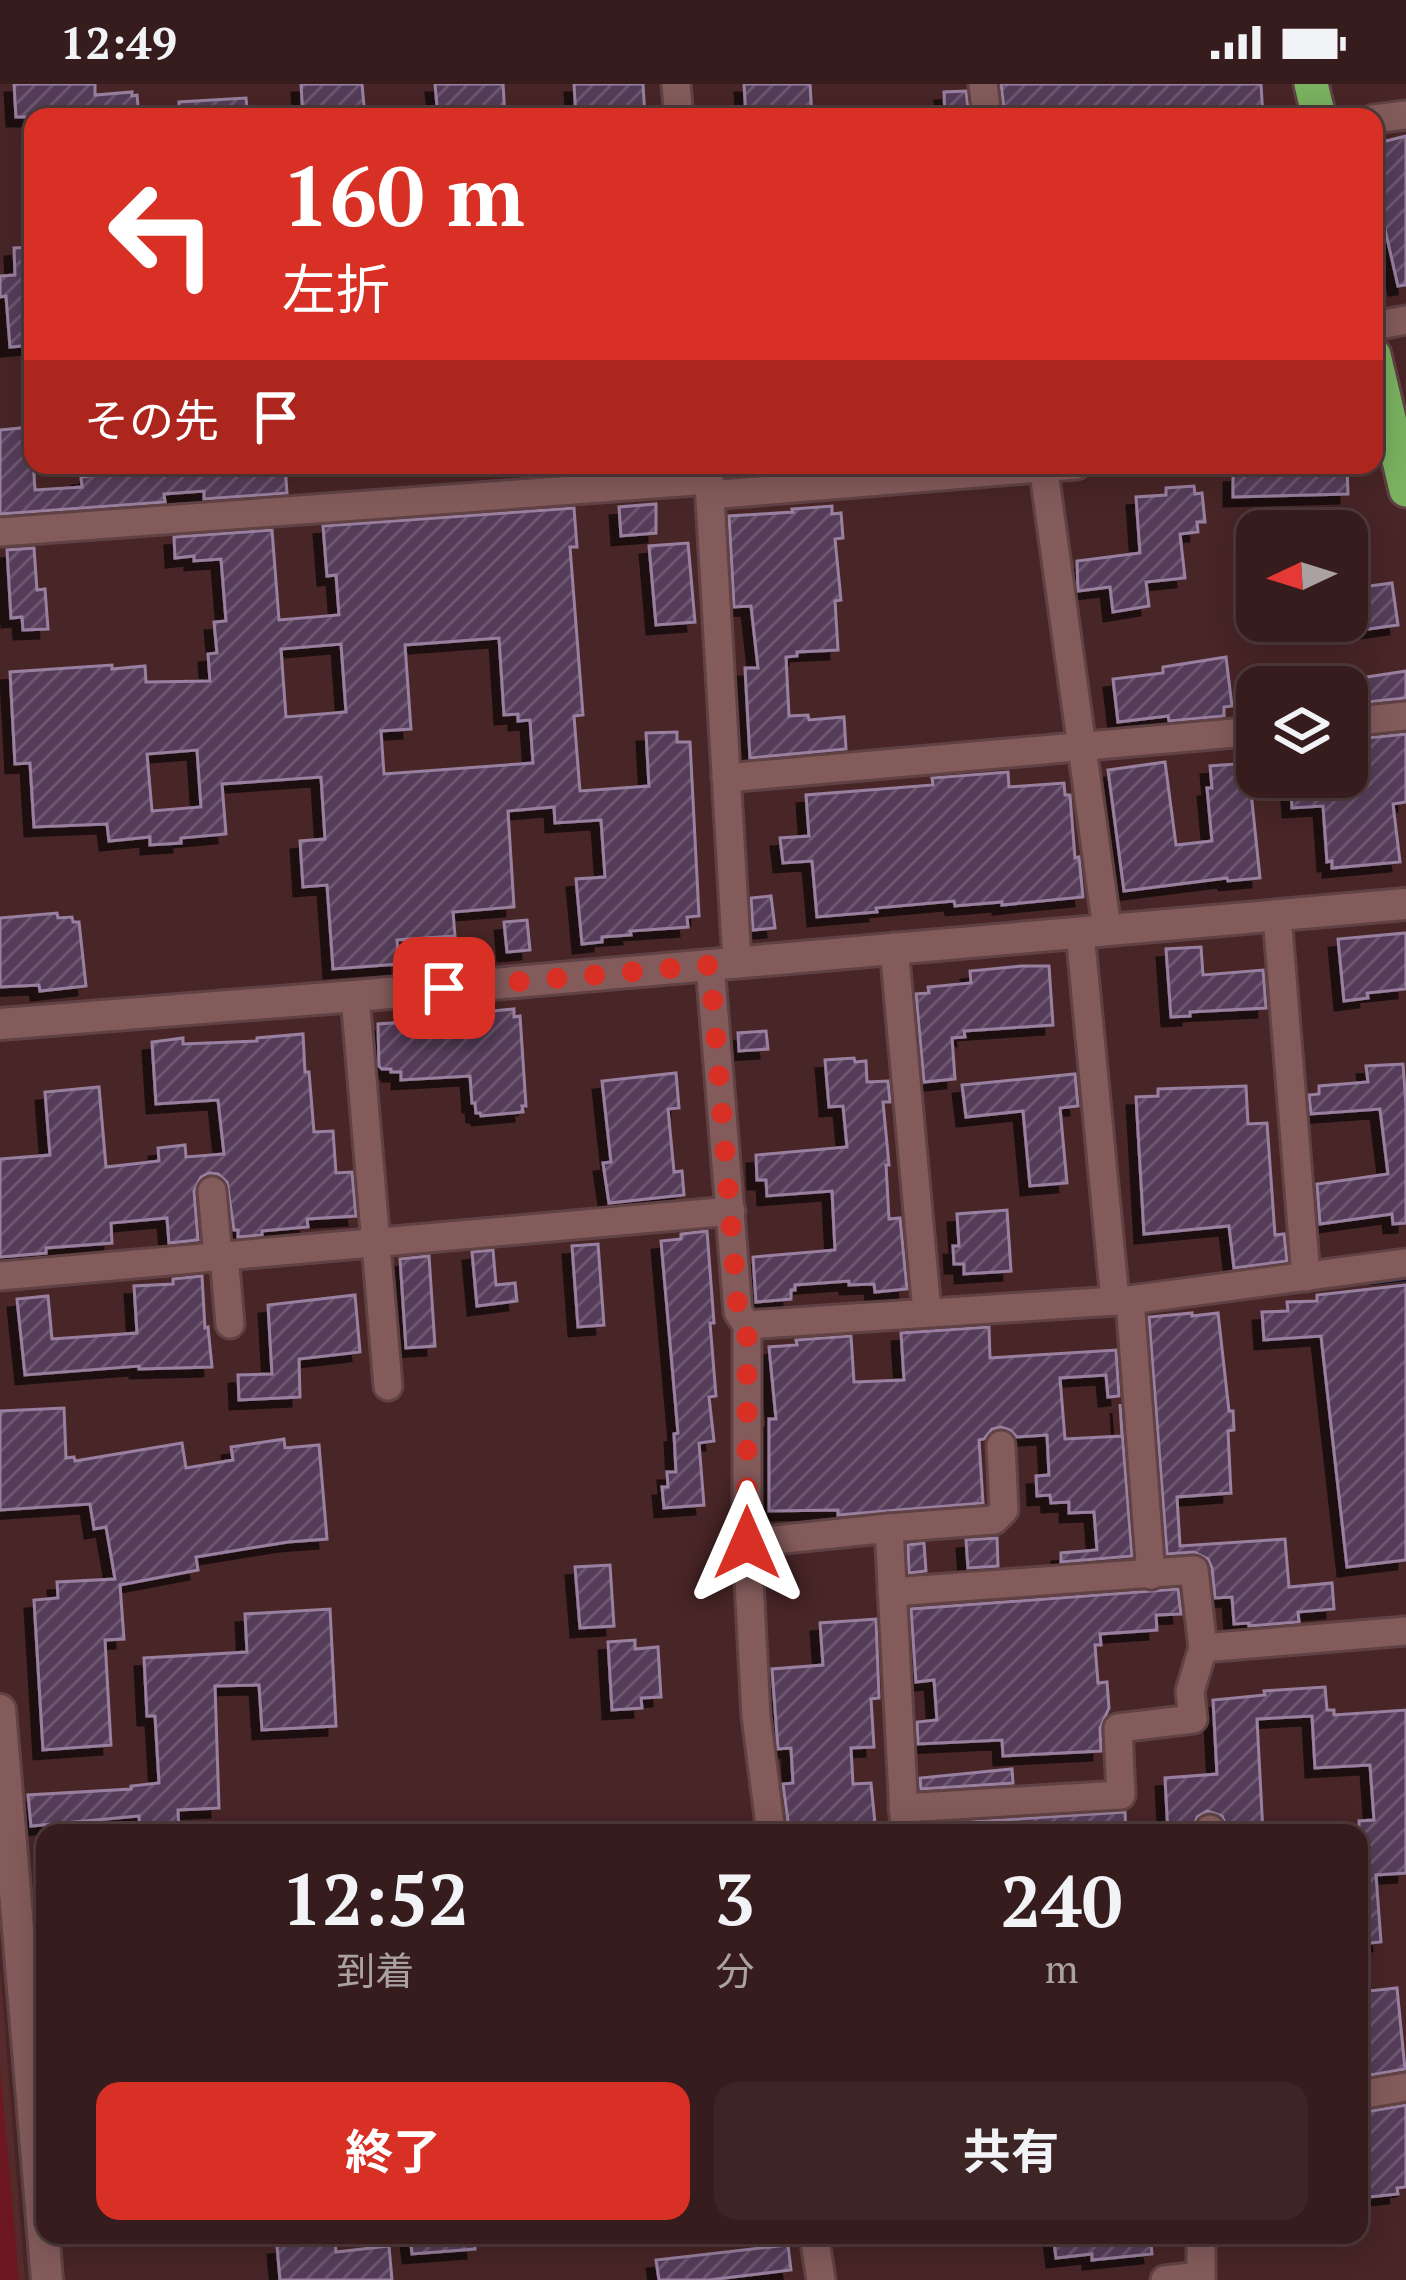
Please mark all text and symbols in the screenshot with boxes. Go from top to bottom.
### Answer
text: 12:49 [60,12,177,72]
text: 160 m [282,139,525,250]
icon: left [84,156,240,312]
text: 左折 [282,253,390,324]
icon: arrive [243,384,309,450]
text: その先 [84,390,219,450]
north arrow [1236,510,1368,642]
map controls [1236,510,1368,798]
button: layers [1236,666,1368,798]
pin [393,937,495,1039]
icon: arrive [411,955,477,1021]
position arrow [684,1480,810,1606]
text: 12:52 [281,1850,469,1946]
text: 3 [714,1850,755,1946]
text: 240 [1000,1852,1123,1948]
text: m [1045,1942,1078,1994]
text: 到着 [336,1944,414,1996]
text: 分 [715,1944,754,1996]
button: 終了 [96,2082,690,2220]
button: 共有 [714,2082,1308,2220]

